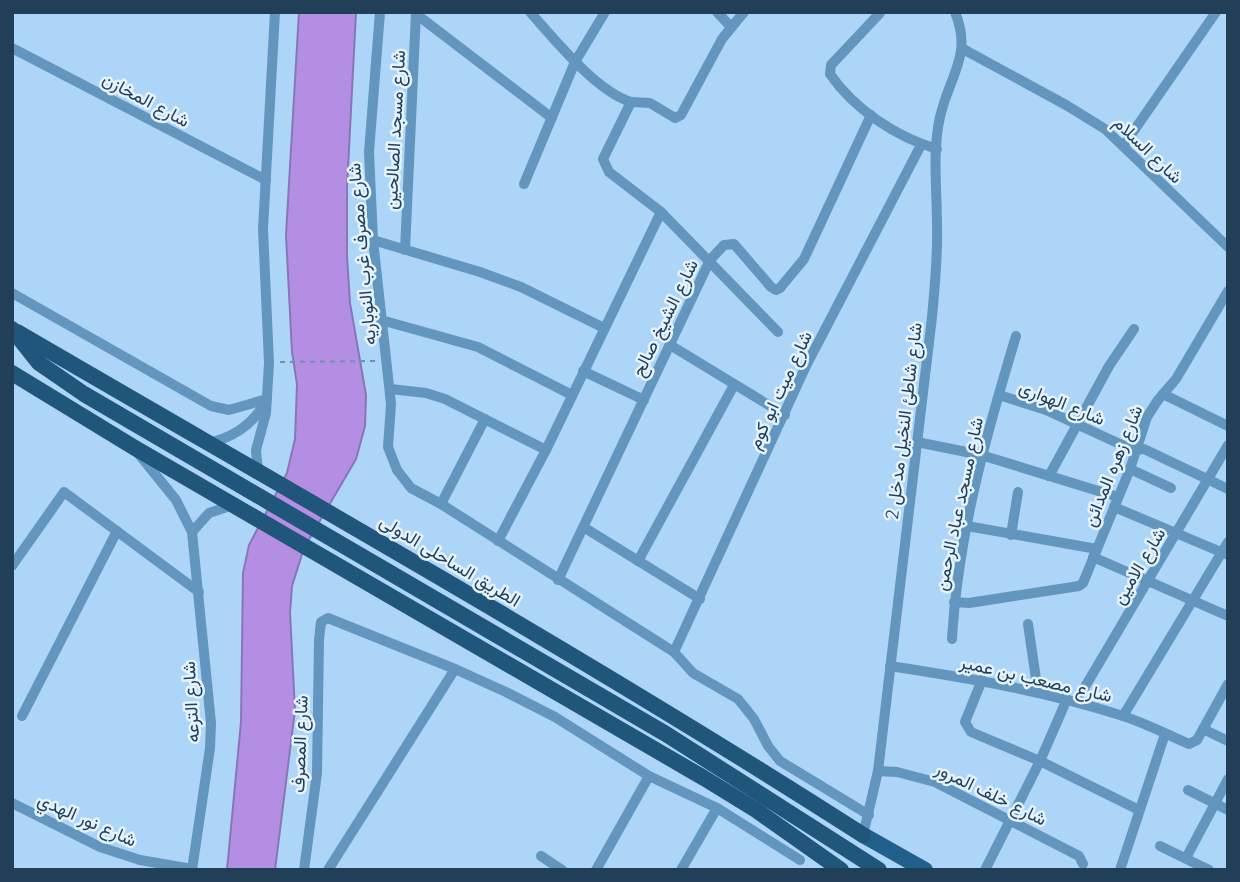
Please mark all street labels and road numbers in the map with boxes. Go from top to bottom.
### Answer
street label: شارع مسجد الصالحين [379,50,411,210]
street label: شارع المخازن [98,67,194,133]
street label: شارع السلام [1108,111,1188,189]
street label: شارع مصرف غرب النوباريه [342,162,382,346]
street label: شارع الشيخ صالح [626,255,704,381]
street label: شارع شاطئ النخيل مدخل 2 [880,321,928,521]
street label: شارع ميت ابو كوم [742,327,818,453]
street label: شارع الهوارى [1016,375,1108,431]
street label: شارع زهره المدائن [1078,402,1148,530]
street label: شارع مسجد عباد الرحمن [929,415,989,593]
street label: الطريق الساحلى الدولى [376,509,525,612]
street label: شارع الامين [1107,523,1171,609]
street label: شارع مصعب بن عمير [957,650,1114,708]
street label: شارع الترعه [177,661,205,743]
street label: شارع المصرف [286,695,314,793]
street label: شارع خلف المرور [930,756,1051,831]
street label: شارع نور الهدي [33,787,140,855]

